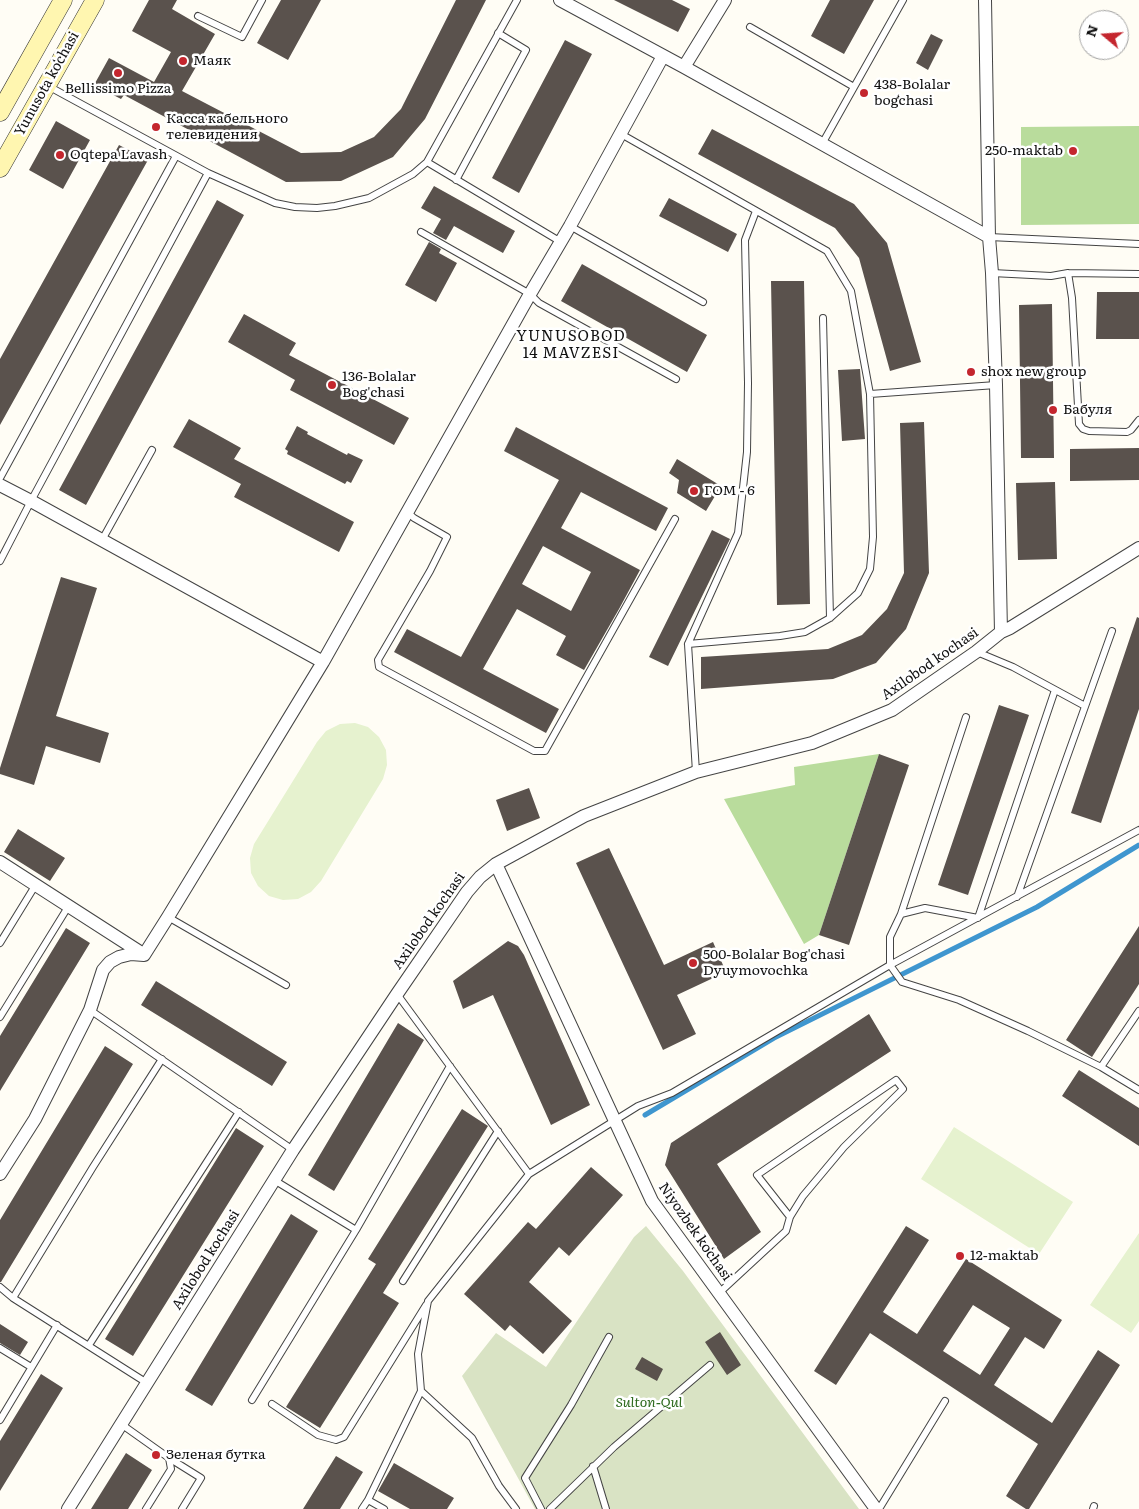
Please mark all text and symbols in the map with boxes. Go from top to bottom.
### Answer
north arrow [1079,10,1129,60]
text: N [1079,22,1102,39]
street label: Yunusota koʻchasi [11,29,83,139]
place label: Маяк [193,53,231,69]
marker: Маяк [177,55,189,67]
marker: Bellissimo Pizza [112,67,124,79]
place label: 438-Bolalar bogʻchasi [874,77,950,110]
place label: Bellissimo Pizza [65,81,171,97]
marker: 438-Bolalar bogʻchasi [858,87,870,99]
place label: Касса кабельного телевидения [166,111,288,144]
marker: Касса кабельного телевидения [150,121,162,133]
place label: 250-maktab [985,143,1063,159]
marker: 250-maktab [1067,145,1079,157]
place label: Oqtepa Lavash [70,147,168,163]
marker: Oqtepa Lavash [54,149,66,161]
district label: YUNUSOBOD 14 MAVZESI [515,328,627,363]
place label: shox new group [981,364,1086,380]
marker: shox new group [965,366,977,378]
place label: 136-Bolalar Bog'chasi [342,369,416,402]
marker: 136-Bolalar Bog'chasi [326,379,338,391]
place label: Бабуля [1063,402,1112,418]
marker: Бабуля [1047,404,1059,416]
place label: ГОМ - 6 [704,483,755,499]
marker: ГОМ - 6 [688,485,700,497]
street label: Axilobod kochasi [878,624,982,704]
street label: Axilobod kochasi [389,869,469,973]
place label: 500-Bolalar Bog'chasi Dyuymovochka [703,947,845,980]
marker: 500-Bolalar Bog'chasi Dyuymovochka [687,957,699,969]
street label: Niyozbek koʻchasi [655,1180,735,1284]
street label: Axilobod kochasi [169,1207,243,1313]
place label: 12-maktab [970,1248,1038,1264]
marker: 12-maktab [954,1250,966,1262]
park label: Sulton-Qul [615,1395,683,1411]
place label: Зеленая бутка [166,1447,266,1463]
marker: Зеленая бутка [150,1449,162,1461]

